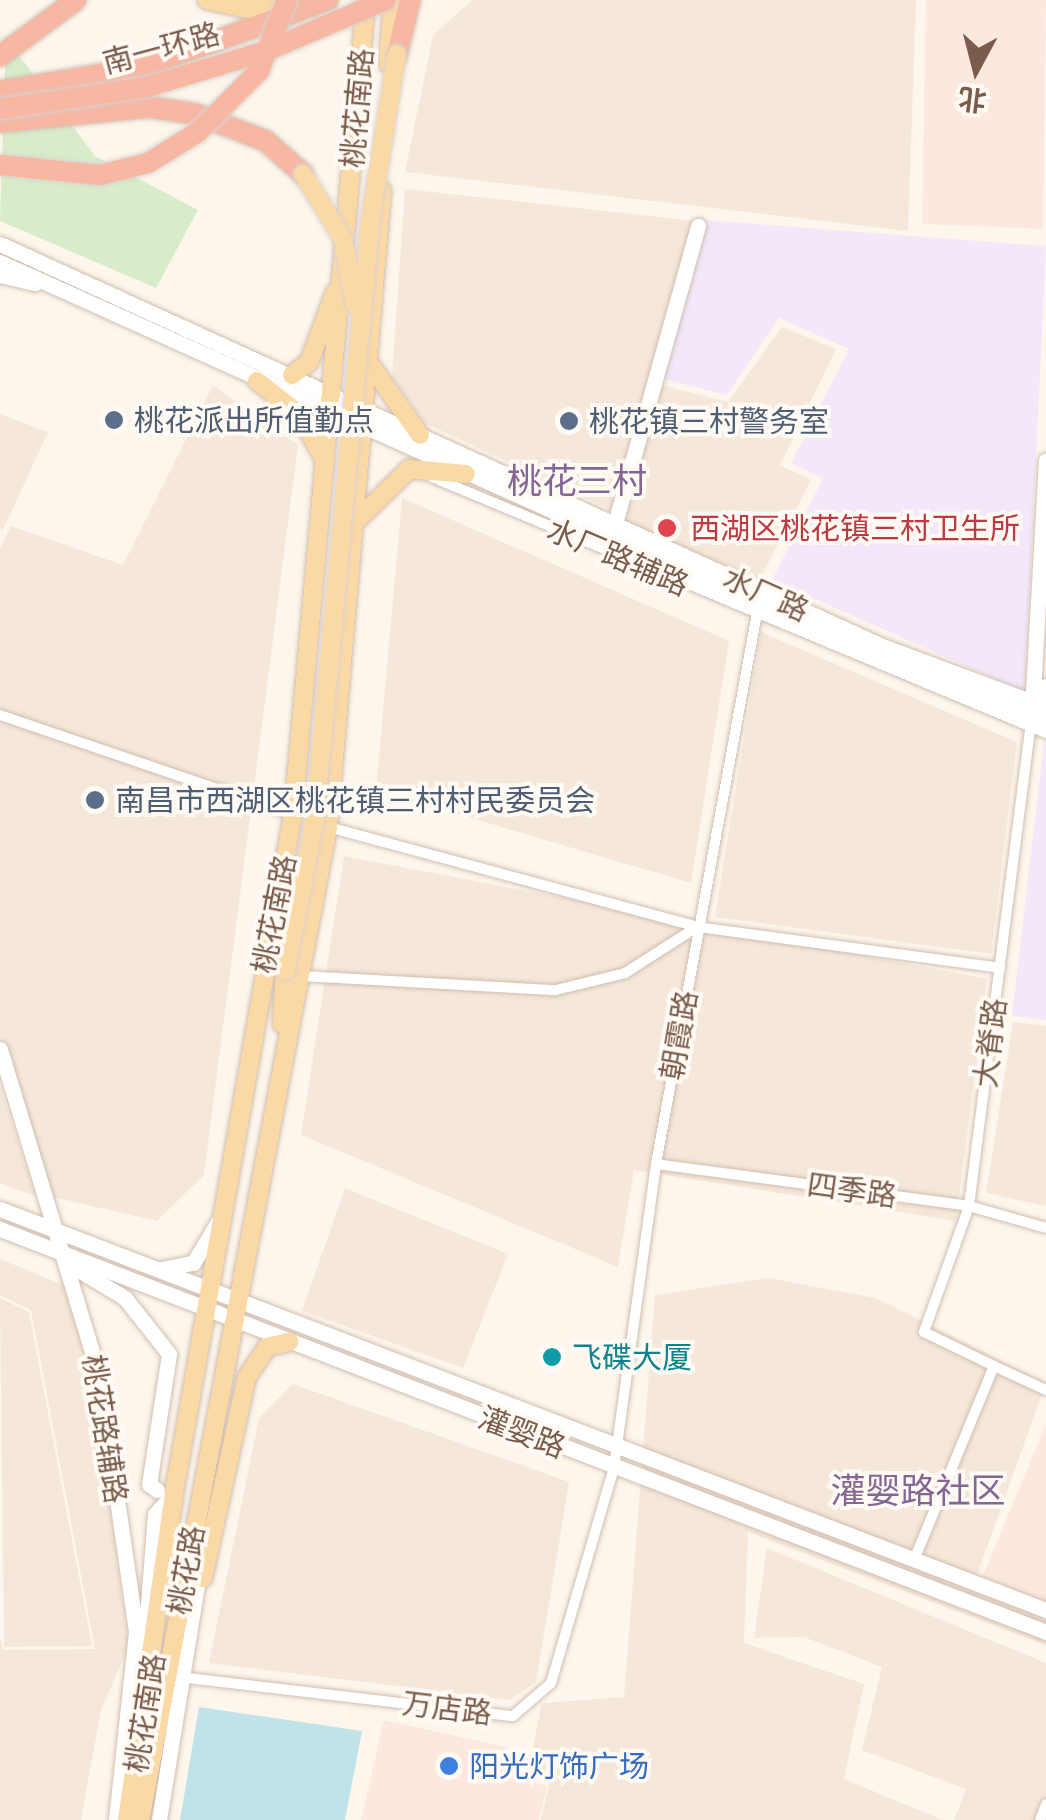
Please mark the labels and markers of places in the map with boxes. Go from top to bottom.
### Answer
place label: 桃花派出所值勤点 [134,402,374,438]
place label: 桃花镇三村警务室 [589,403,829,439]
marker: 桃花派出所值勤点 [103,409,125,431]
marker: 桃花镇三村警务室 [558,410,580,432]
place label: 西湖区桃花镇三村卫生所 [690,510,1020,546]
marker: 西湖区桃花镇三村卫生所 [654,515,680,541]
place label: 南昌市西湖区桃花镇三村村民委员会 [115,782,595,818]
marker: 南昌市西湖区桃花镇三村村民委员会 [84,789,106,811]
place label: 飞碟大厦 [572,1339,692,1375]
marker: 飞碟大厦 [541,1346,563,1368]
place label: 阳光灯饰广场 [469,1748,649,1784]
marker: 阳光灯饰广场 [438,1755,460,1777]

